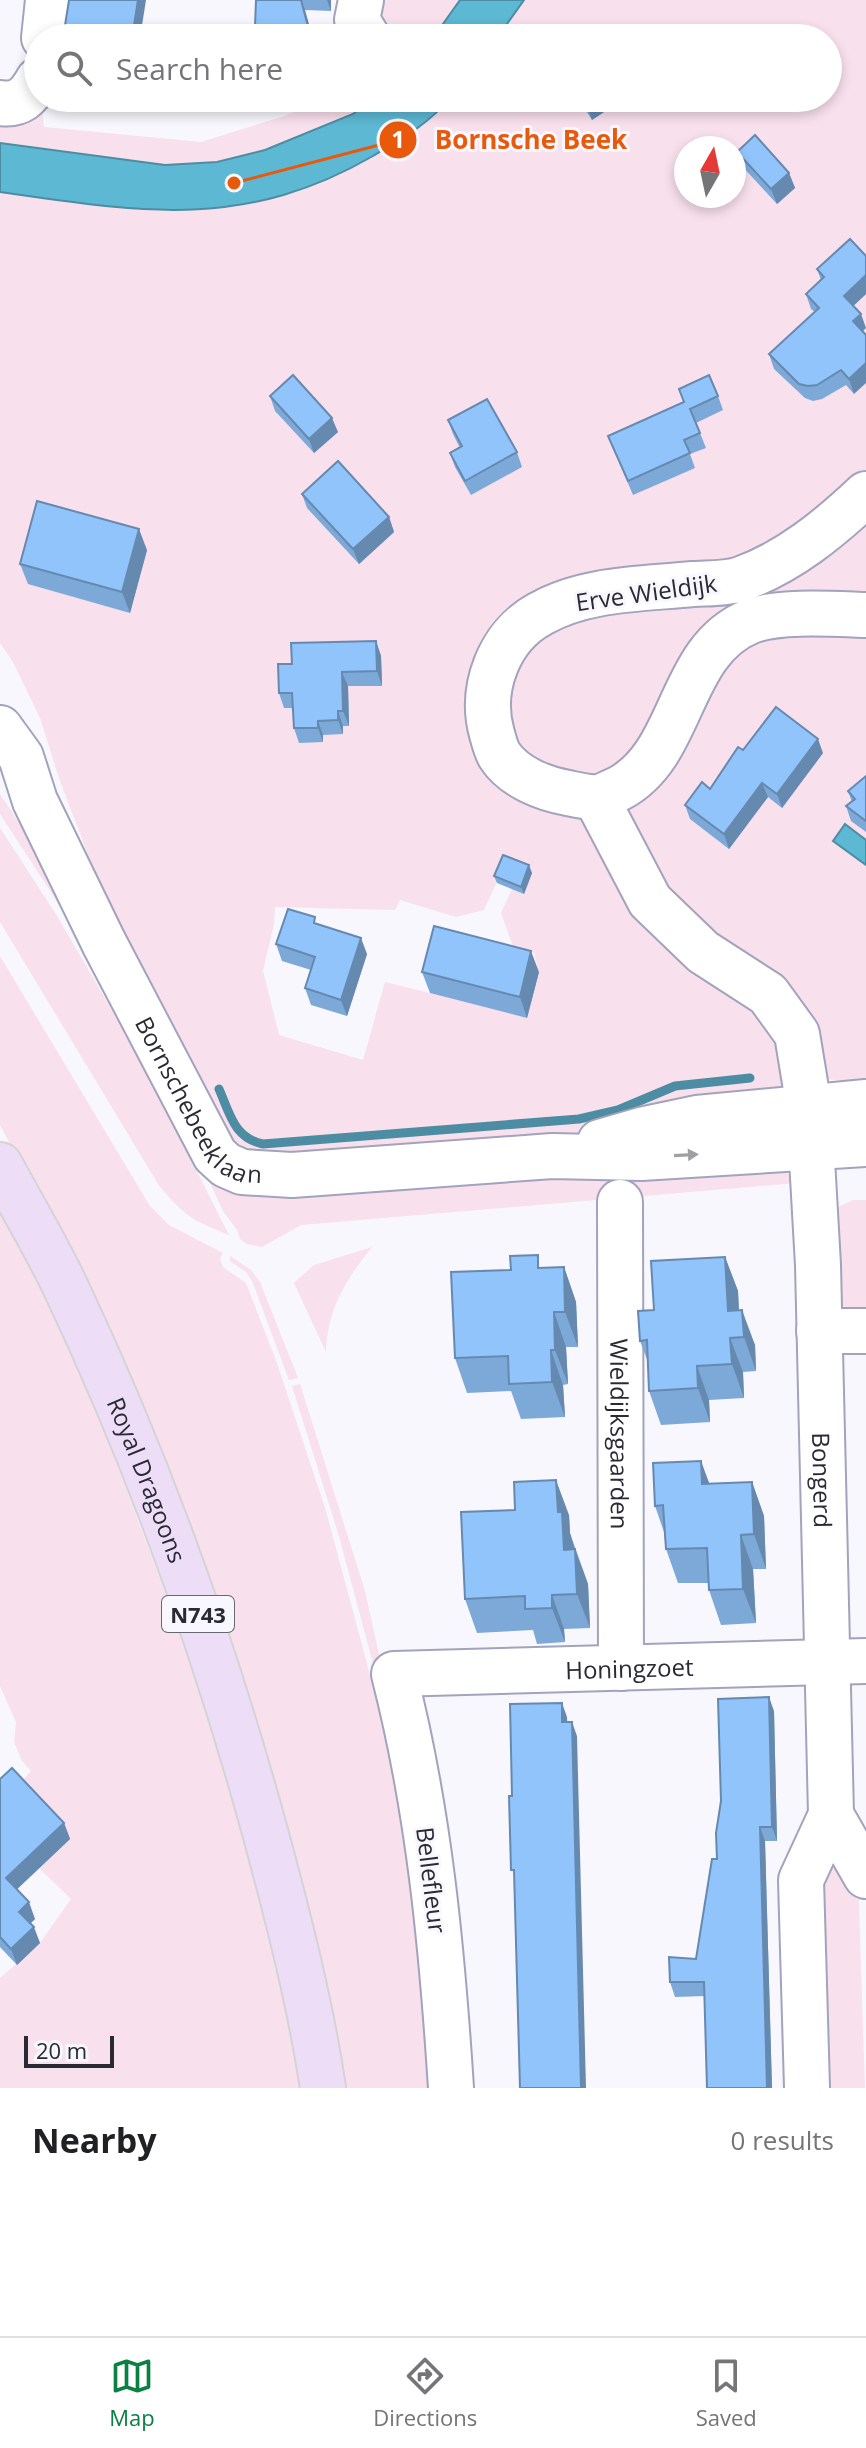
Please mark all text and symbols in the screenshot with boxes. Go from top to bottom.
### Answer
search box [24,24,842,112]
icon: search [52,46,96,90]
text: Search here [116,48,283,89]
callout: Bornsche Beek [378,115,643,165]
text: Bornsche Beek [435,121,628,157]
text: 1 [391,122,405,155]
north arrow [674,136,746,208]
street label: Erve Wieldijk [573,566,719,618]
street label: Bornschebeeklaan [129,1010,263,1190]
one-way arrow [674,1149,699,1162]
street label: Wieldijksgaarden [604,1338,637,1530]
street label: Royal Dragoons [100,1392,195,1567]
street label: Bongerd [805,1432,841,1528]
road number: N743 [162,1596,234,1632]
street label: Honingzoet [565,1649,694,1686]
street label: Bellefleur [409,1825,455,1935]
scale bar [24,2032,114,2068]
text: 20 m [36,2035,87,2065]
text: Nearby [32,2117,157,2163]
text: 0 results [731,2122,834,2158]
tab: Map [109,2354,155,2432]
tab: Directions [373,2354,477,2432]
tab: Saved [696,2354,757,2432]

